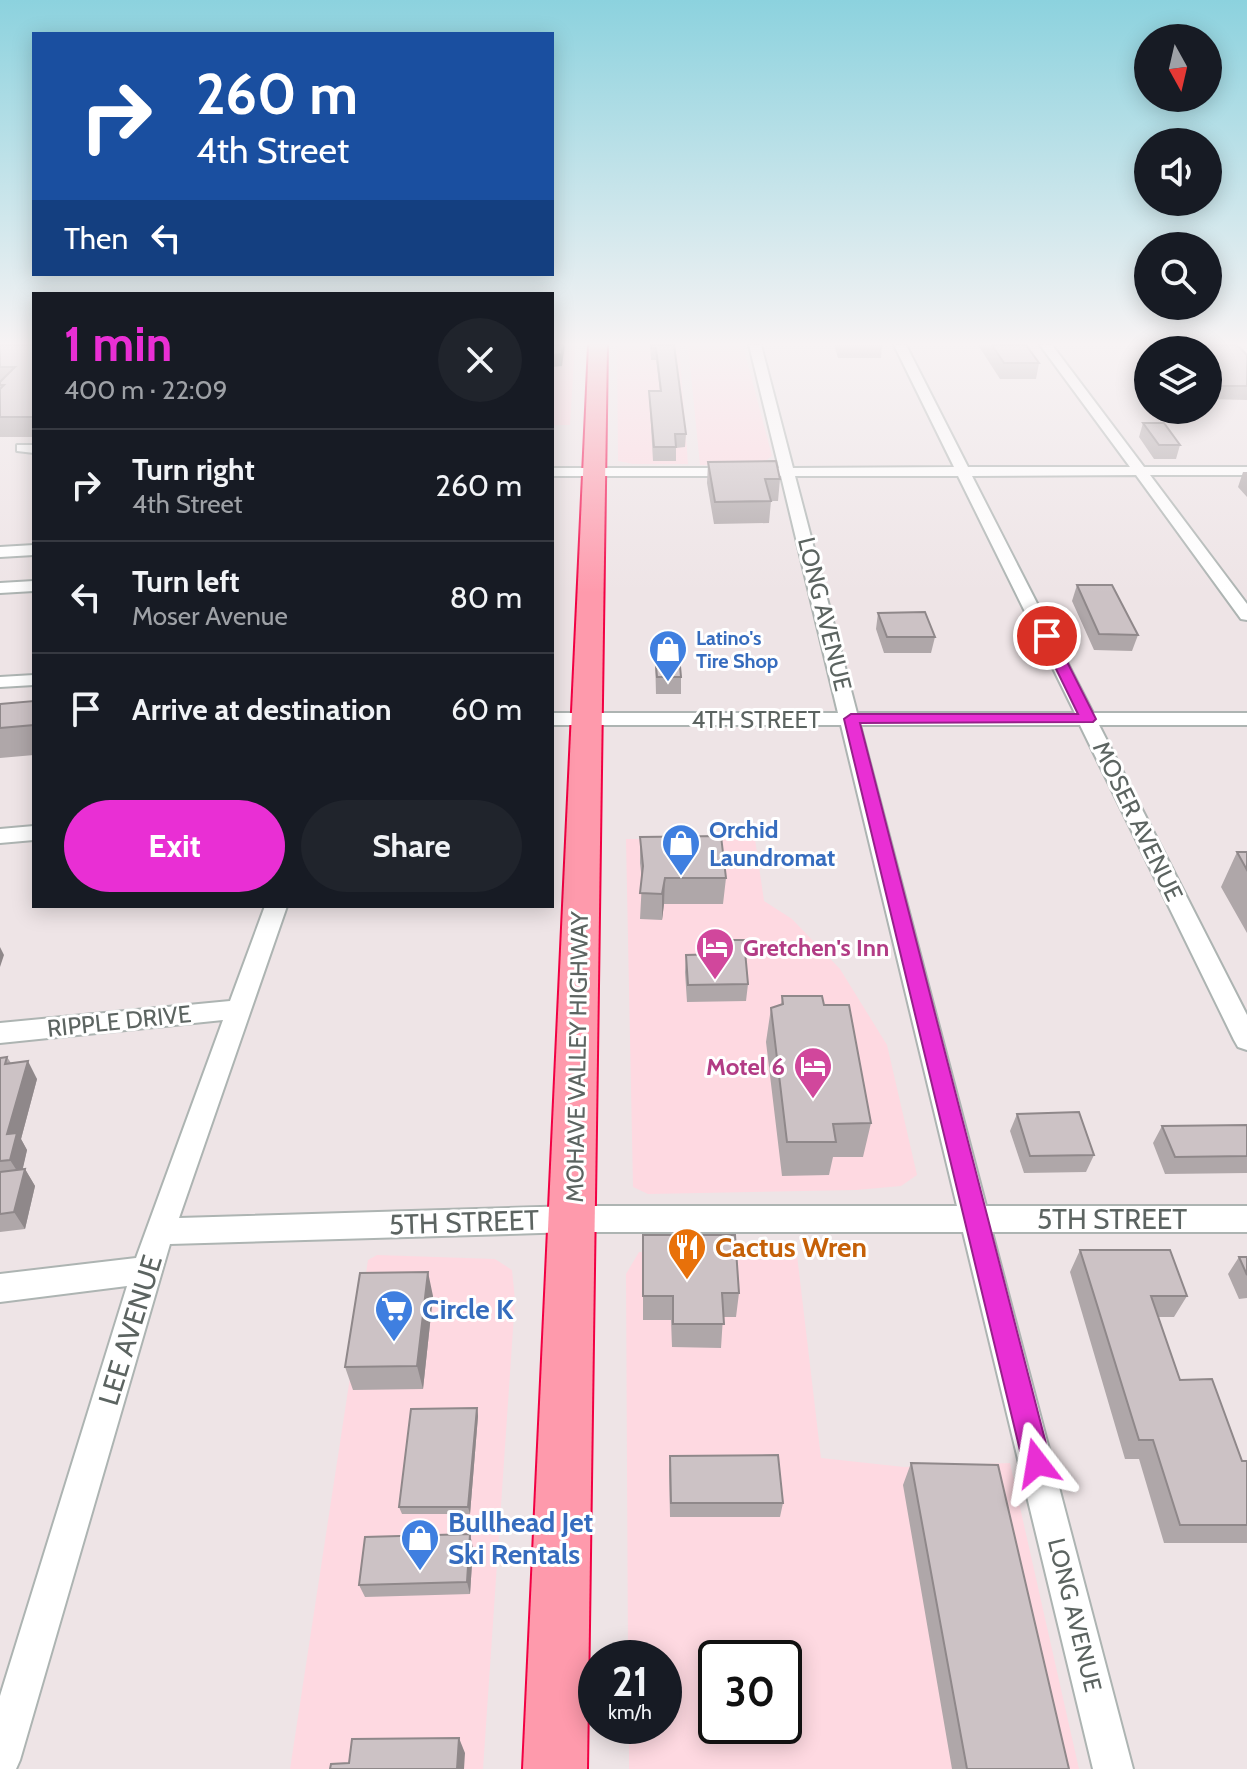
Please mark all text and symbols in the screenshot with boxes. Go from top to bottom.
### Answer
north arrow [1134,24,1222,112]
map controls [1134,24,1222,424]
text: 260 m [196,60,358,128]
icon: right [64,64,168,168]
text: 4th Street [196,128,349,172]
button: sound [1134,128,1222,216]
icon: left [144,216,188,260]
text: Then [64,220,128,257]
button: search [1134,232,1222,320]
text: 1 min [64,315,172,373]
button: close [438,318,522,402]
button: layers [1134,336,1222,424]
text: 400 m · 22:09 [64,374,227,406]
text: Turn right [132,451,255,488]
icon: right [64,463,108,507]
text: 260 m [435,467,522,504]
text: 4th Street [132,488,243,520]
street label: LONG AVENUE [792,534,858,694]
text: Turn left [132,563,240,600]
icon: left [64,575,108,619]
text: 80 m [450,579,522,616]
text: Moser Avenue [132,600,288,632]
pin [1013,602,1081,670]
icon: arrive [1025,614,1069,658]
place label: Latino's Tire Shop [696,626,778,673]
shop icon: Latino's Tire Shop [647,628,689,683]
icon: arrive [64,687,108,731]
text: Arrive at destination [132,691,392,728]
text: 60 m [451,691,522,728]
street label: 4TH STREET [691,705,821,734]
street label: MOSER AVENUE [1087,736,1189,906]
button: Exit [64,800,285,892]
button: Share [301,800,522,892]
place label: Orchid Laundromat [709,815,835,872]
shop icon: Orchid Laundromat [660,822,702,877]
street label: MOHAVE VALLEY HIGHWAY [560,911,594,1203]
hotel icon: Gretchen's Inn [694,926,736,981]
place label: Gretchen's Inn [743,933,889,962]
street label: RIPPLE DRIVE [46,999,192,1043]
hotel icon: Motel 6 [792,1045,834,1100]
place label: Motel 6 [706,1052,785,1081]
street label: 5TH STREET [388,1202,540,1242]
street label: 5TH STREET [1037,1202,1187,1236]
restaurant icon: Cactus Wren [666,1226,708,1281]
place label: Cactus Wren [715,1230,867,1264]
street label: LEE AVENUE [91,1251,169,1409]
supermarket icon: Circle K [373,1288,415,1343]
place label: Circle K [422,1292,514,1326]
position arrow [995,1421,1079,1505]
place label: Bullhead Jet Ski Rentals [448,1505,593,1571]
shop icon: Bullhead Jet Ski Rentals [399,1517,441,1572]
street label: LONG AVENUE [1042,1535,1108,1695]
speed limit sign: 30 [698,1640,802,1744]
text: 21 [612,1657,648,1706]
text: km/h [608,1700,652,1724]

